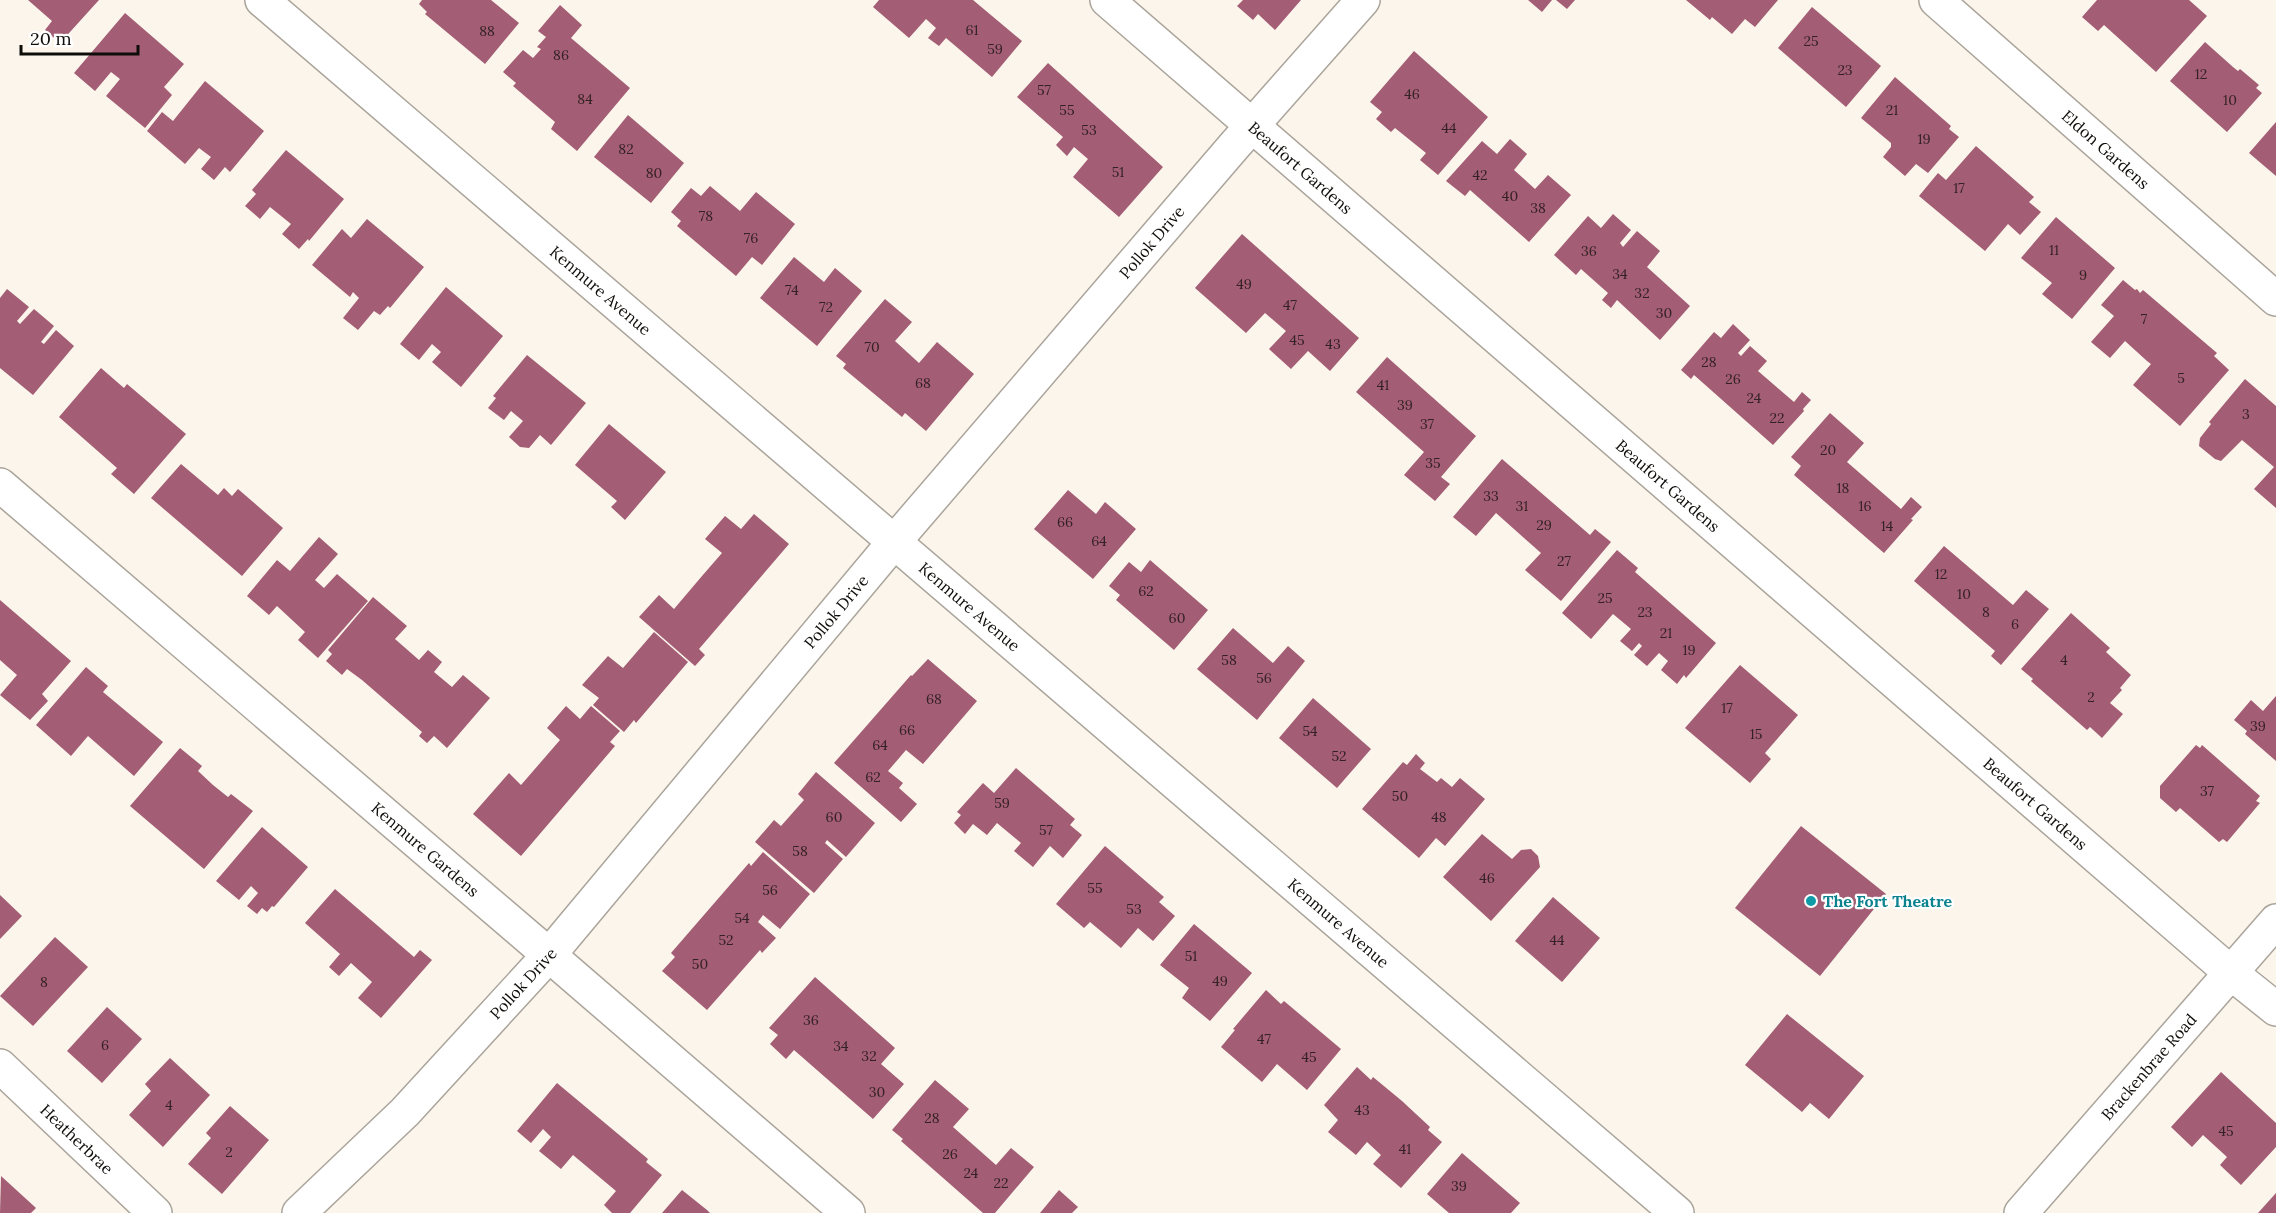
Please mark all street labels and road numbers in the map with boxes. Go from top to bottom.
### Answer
street label: Eldon Gardens [2058,105,2154,193]
street label: Beaufort Gardens [1244,117,1357,218]
street label: Pollok Drive [1115,201,1189,283]
street label: Kenmure Avenue [546,241,656,339]
street label: Beaufort Gardens [1612,435,1724,536]
street label: Kenmure Avenue [915,558,1025,656]
street label: Pollok Drive [799,570,873,652]
street label: Beaufort Gardens [1979,753,2092,854]
street label: Kenmure Gardens [367,798,483,901]
street label: Kenmure Avenue [1284,874,1394,972]
street label: Pollok Drive [485,943,561,1023]
street label: Brackenbrae Road [2097,1009,2201,1124]
street label: Heatherbrae [36,1100,118,1179]

